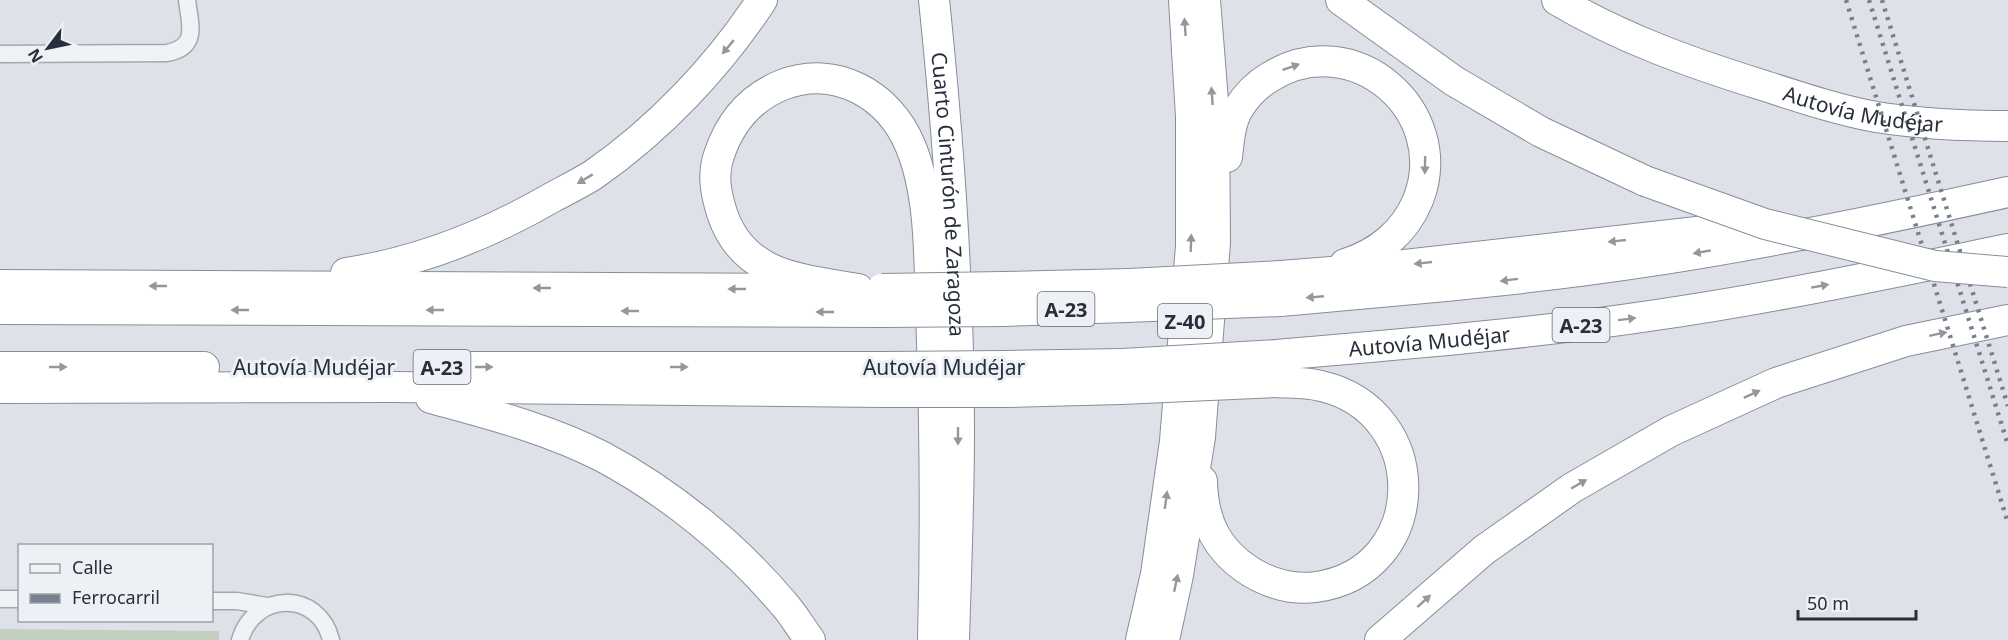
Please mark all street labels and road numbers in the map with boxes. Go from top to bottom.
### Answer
street label: Cuarto Cinturón de Zaragoza [925,51,972,337]
street label: Autovía Mudéjar [1780,79,1944,138]
road number: A-23 [1038,292,1094,326]
road number: Z-40 [1158,304,1212,338]
road number: A-23 [1552,308,1610,342]
street label: Autovía Mudéjar [1347,320,1512,363]
road number: A-23 [414,350,470,384]
street label: Autovía Mudéjar [233,353,395,381]
street label: Autovía Mudéjar [863,353,1025,381]

